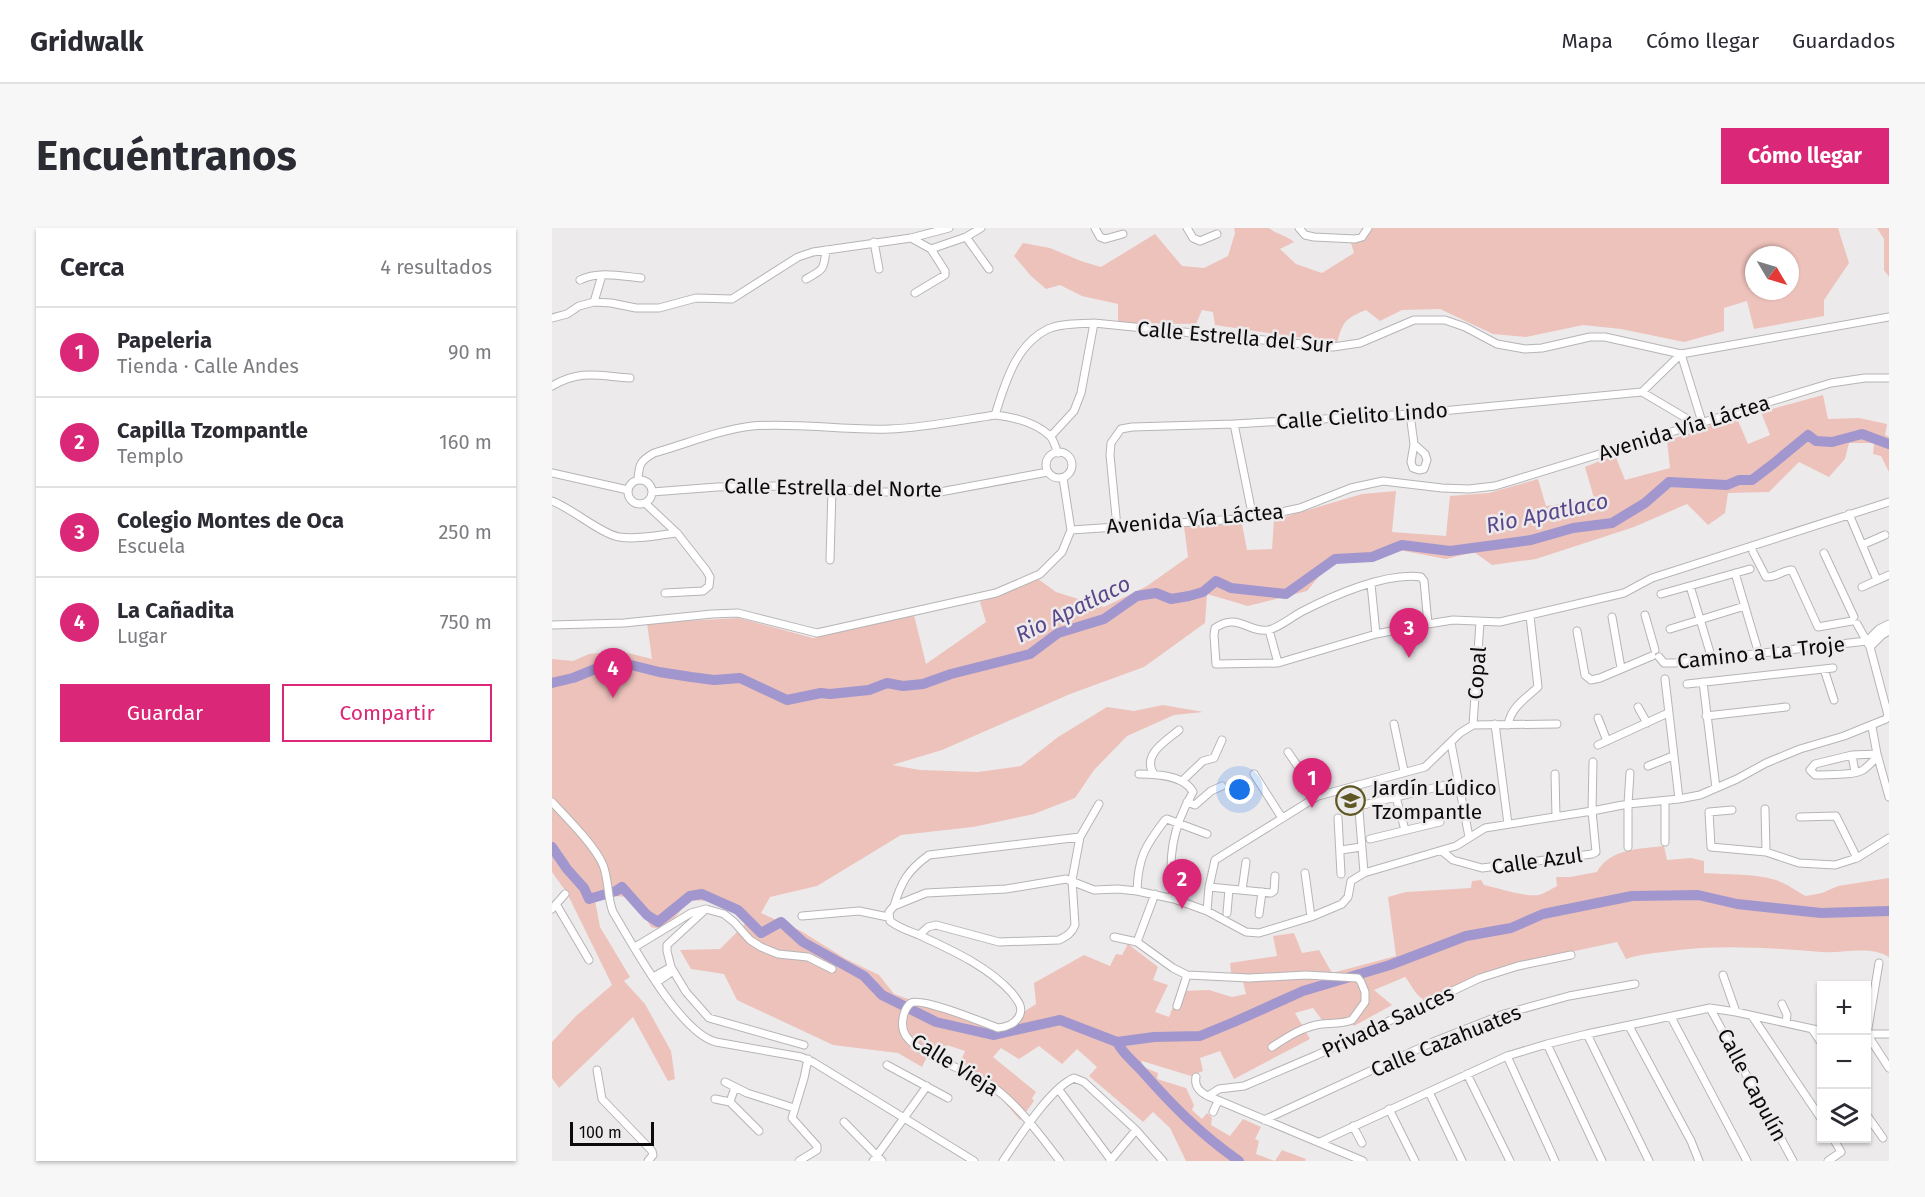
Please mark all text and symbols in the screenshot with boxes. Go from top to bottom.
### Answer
text: Gridwalk [30,25,143,58]
text: Mapa [1561,28,1613,54]
text: Cómo llegar [1646,28,1759,54]
text: Guardados [1792,28,1895,54]
button: Cómo llegar [1721,128,1889,184]
text: Encuéntranos [36,131,297,181]
north arrow [1745,246,1799,300]
text: Cerca [60,252,125,283]
text: 4 resultados [380,255,492,279]
street label: Calle Estrella del Sur [1136,316,1334,358]
text: Papeleria [117,327,212,354]
text: 1 [75,340,84,364]
text: 90 m [448,340,492,364]
text: Tienda · Calle Andes [117,354,299,378]
street label: Avenida Vía Láctea [1595,390,1773,466]
street label: Calle Cielito Lindo [1275,397,1449,435]
text: Capilla Tzompantle [117,417,308,444]
text: 2 [74,430,85,454]
text: 160 m [439,430,492,454]
text: Templo [117,444,184,468]
street label: Calle Estrella del Norte [724,473,942,503]
water label: Rio Apatlaco [1483,487,1611,539]
street label: Avenida Vía Láctea [1105,498,1285,540]
text: Colegio Montes de Oca [117,507,344,534]
text: 3 [74,520,85,544]
text: 250 m [438,520,492,544]
text: Escuela [117,534,185,558]
water label: Rio Apatlaco [1011,570,1135,648]
text: La Cañadita [117,597,234,624]
pin: 3 [1390,608,1428,658]
text: 4 [74,610,85,634]
text: 750 m [440,610,492,634]
text: Lugar [117,624,167,648]
street label: Camino a La Troje [1676,631,1846,675]
street label: Copal [1462,646,1492,700]
pin: 4 [594,648,632,698]
button: Guardar [60,684,270,742]
button: Compartir [282,684,492,742]
pin: 1 [1292,758,1332,808]
your location [1225,775,1254,804]
place label: Jardín Lúdico Tzompantle [1372,775,1497,825]
school or university icon: Jardín Lúdico Tzompantle [1335,784,1367,816]
street label: Calle Azul [1490,842,1584,880]
pin: 2 [1162,860,1202,909]
street label: Privada Sauces [1318,980,1458,1064]
map controls [1817,981,1871,1143]
button: + [1817,981,1871,1035]
street label: Calle Cazahuates [1367,999,1525,1083]
street label: Calle Capulín [1711,1024,1793,1146]
street label: Calle Vieja [906,1028,1004,1102]
button: − [1817,1035,1871,1089]
button: layers [1817,1089,1871,1143]
scale bar [570,1119,654,1146]
text: 100 m [579,1123,622,1142]

